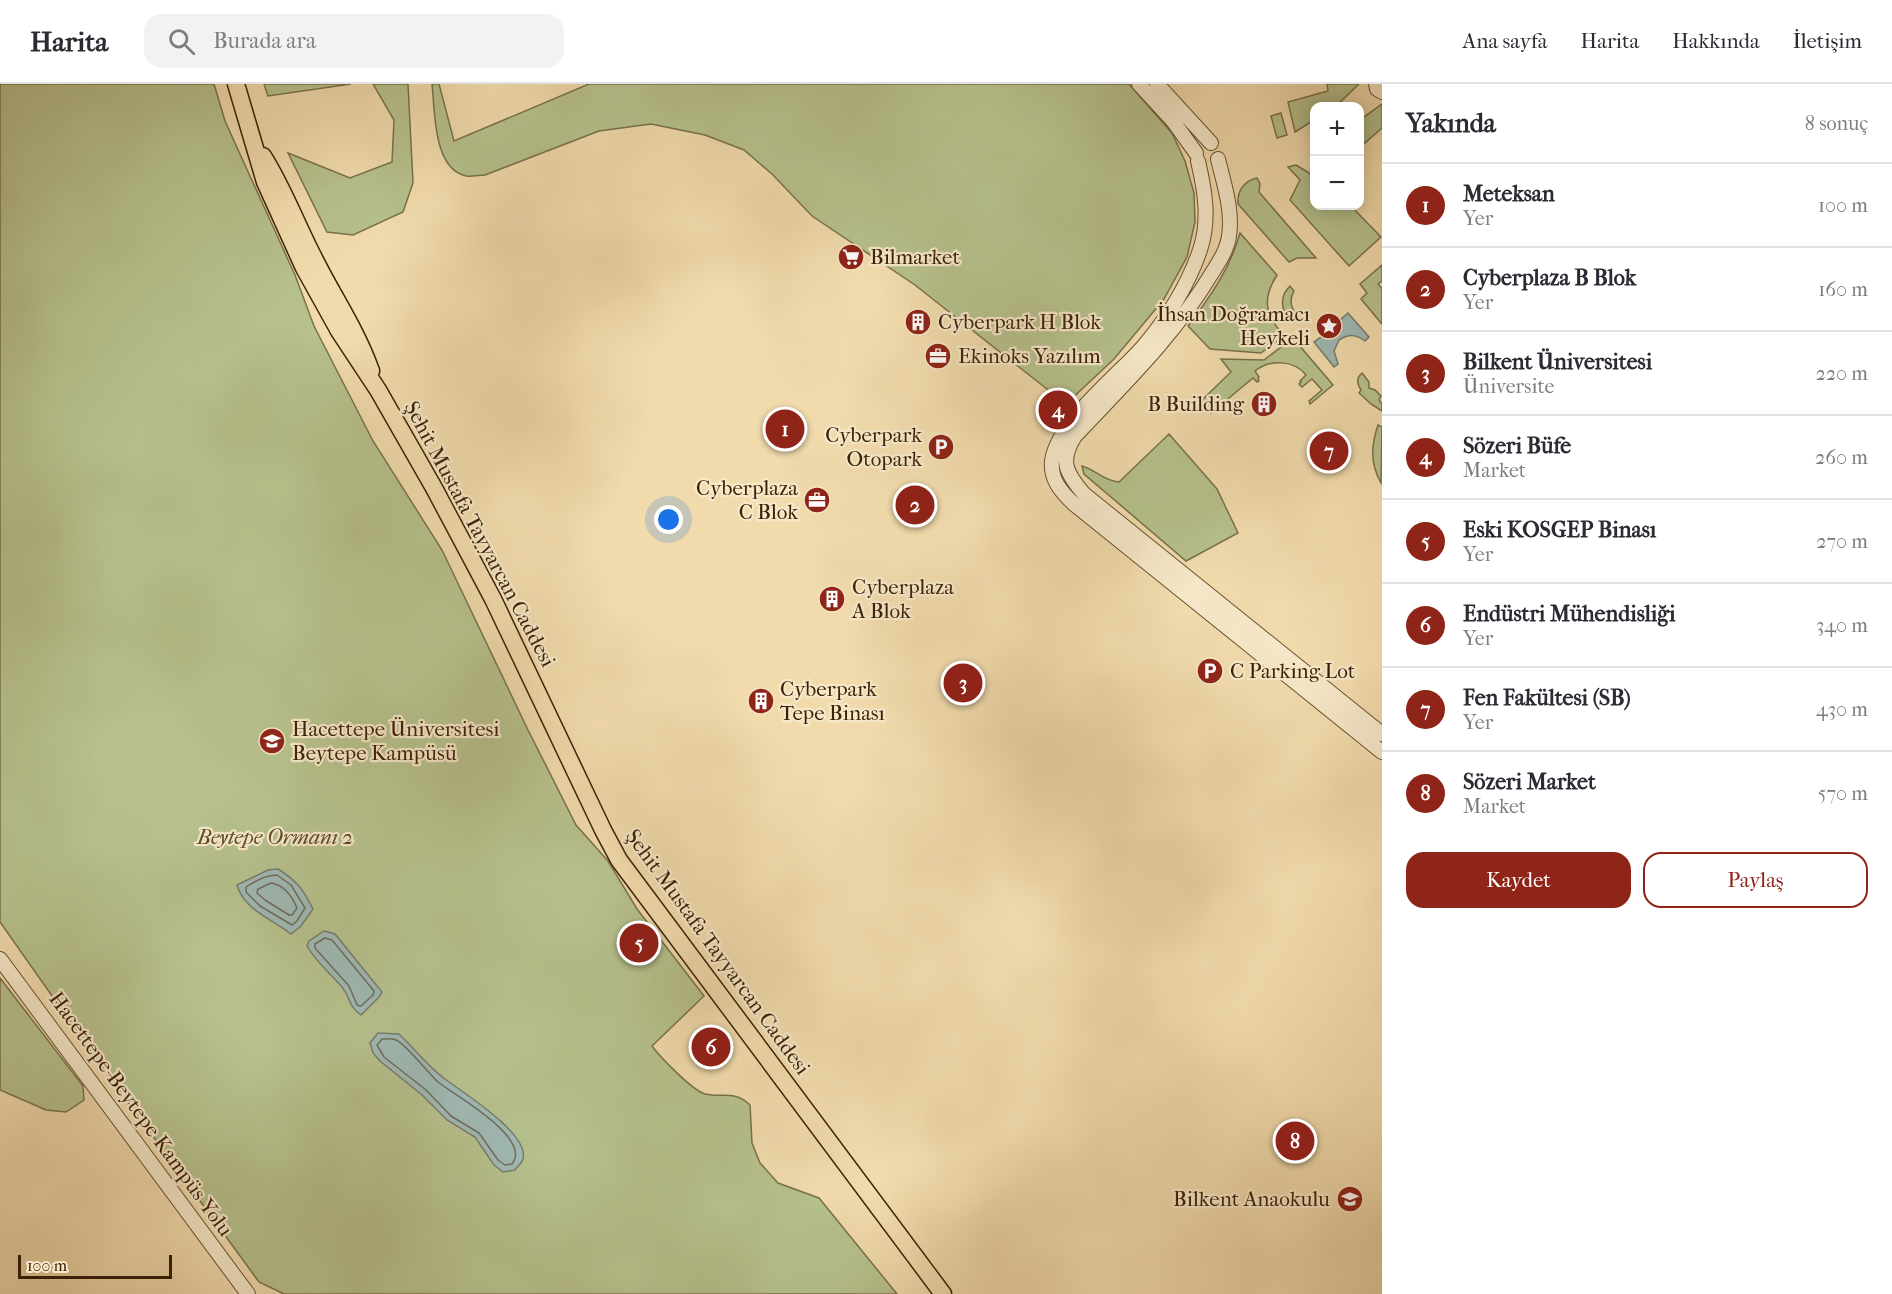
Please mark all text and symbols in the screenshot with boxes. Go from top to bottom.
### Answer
search box [144,14,564,68]
text: Harita [30,25,108,58]
icon: search [165,25,198,58]
text: Burada ara [213,28,316,54]
text: Ana sayfa [1463,29,1548,53]
text: Harita [1581,29,1639,53]
text: Hakkında [1672,29,1760,53]
text: İletişim [1793,29,1862,53]
map controls [1310,102,1364,210]
button: + [1310,102,1364,156]
text: Yakında [1406,108,1496,139]
text: 8 sonuç [1805,112,1868,135]
button: − [1310,156,1364,210]
text: Meteksan [1463,181,1555,207]
text: 1 [1422,194,1429,217]
text: 100 m [1818,194,1868,217]
text: Yer [1463,207,1493,230]
supermarket icon: Bilmarket [836,242,866,272]
place label: Bilmarket [870,245,960,269]
text: Cyberplaza B Blok [1463,265,1636,291]
text: 2 [1420,278,1431,301]
text: 160 m [1818,278,1868,301]
text: Yer [1463,291,1493,314]
place label: İhsan Doğramacı Heykeli [1157,302,1310,350]
building icon: Cyberpark H Blok [903,307,933,337]
place label: Cyberpark H Blok [938,310,1101,334]
place icon: İhsan Doğramacı Heykeli [1314,311,1344,341]
office icon: Ekinoks Yazılım [923,341,953,371]
place label: Ekinoks Yazılım [958,344,1101,368]
text: Bilkent Üniversitesi [1463,349,1652,375]
text: 3 [1421,362,1430,385]
text: 220 m [1815,362,1868,385]
text: Üniversite [1463,375,1554,398]
pin: 4 [1038,388,1078,432]
building icon: B Building [1249,389,1279,419]
place label: B Building [1147,392,1245,416]
street label: Şehit Mustafa Tayyarcan Caddesi [400,397,560,671]
pin: 1 [766,406,804,452]
place label: Cyberpark Otopark [825,423,922,471]
pin: 7 [1310,428,1348,473]
parking icon: Cyberpark Otopark [926,432,956,462]
text: Sözeri Büfe [1463,433,1571,459]
text: 4 [1420,446,1431,469]
text: 260 m [1815,446,1868,469]
text: Market [1463,459,1526,482]
place label: Cyberplaza C Blok [696,476,798,524]
pin: 2 [896,482,934,528]
office icon: Cyberplaza C Blok [802,485,832,515]
your location [654,505,683,534]
text: Eski KOSGEP Binası [1463,517,1656,543]
text: 5 [1421,530,1430,553]
text: 270 m [1816,530,1868,553]
text: Yer [1463,543,1493,566]
place label: Cyberplaza A Blok [851,575,954,623]
building icon: Cyberplaza A Blok [817,584,847,614]
text: Endüstri Mühendisliği [1463,601,1676,627]
text: 6 [1420,614,1431,637]
text: 340 m [1816,614,1868,637]
text: Yer [1463,627,1493,650]
parking icon: C Parking Lot [1195,656,1225,686]
place label: C Parking Lot [1230,659,1356,683]
pin: 3 [944,660,982,706]
place label: Cyberpark Tepe Binası [780,677,885,725]
text: Fen Fakültesi (SB) [1463,685,1631,711]
building icon: Cyberpark Tepe Binası [746,686,776,716]
text: 7 [1421,698,1430,721]
text: 430 m [1816,698,1868,721]
text: Yer [1463,711,1493,734]
place label: Hacettepe Üniversitesi Beytepe Kampüsü [292,717,500,765]
school or university icon: Hacettepe Üniversitesi Beytepe Kampüsü [257,726,287,756]
text: Sözeri Market [1463,769,1596,795]
text: 8 [1420,782,1431,805]
text: 570 m [1818,782,1868,805]
text: Market [1463,795,1526,818]
park label: Beytepe Ormanı 2 [196,825,353,849]
street label: Şehit Mustafa Tayyarcan Caddesi [621,825,815,1079]
button: Kaydet [1406,852,1631,908]
button: Paylaş [1643,852,1868,908]
pin: 5 [620,920,658,966]
street label: Hacettepe-Beytepe Kampüs Yolu [44,987,238,1241]
pin: 6 [692,1024,730,1070]
pin: 8 [1276,1118,1314,1164]
school or university icon: Bilkent Anaokulu [1335,1184,1365,1214]
place label: Bilkent Anaokulu [1173,1187,1330,1211]
scale bar [18,1252,172,1280]
text: 100 m [27,1256,67,1275]

